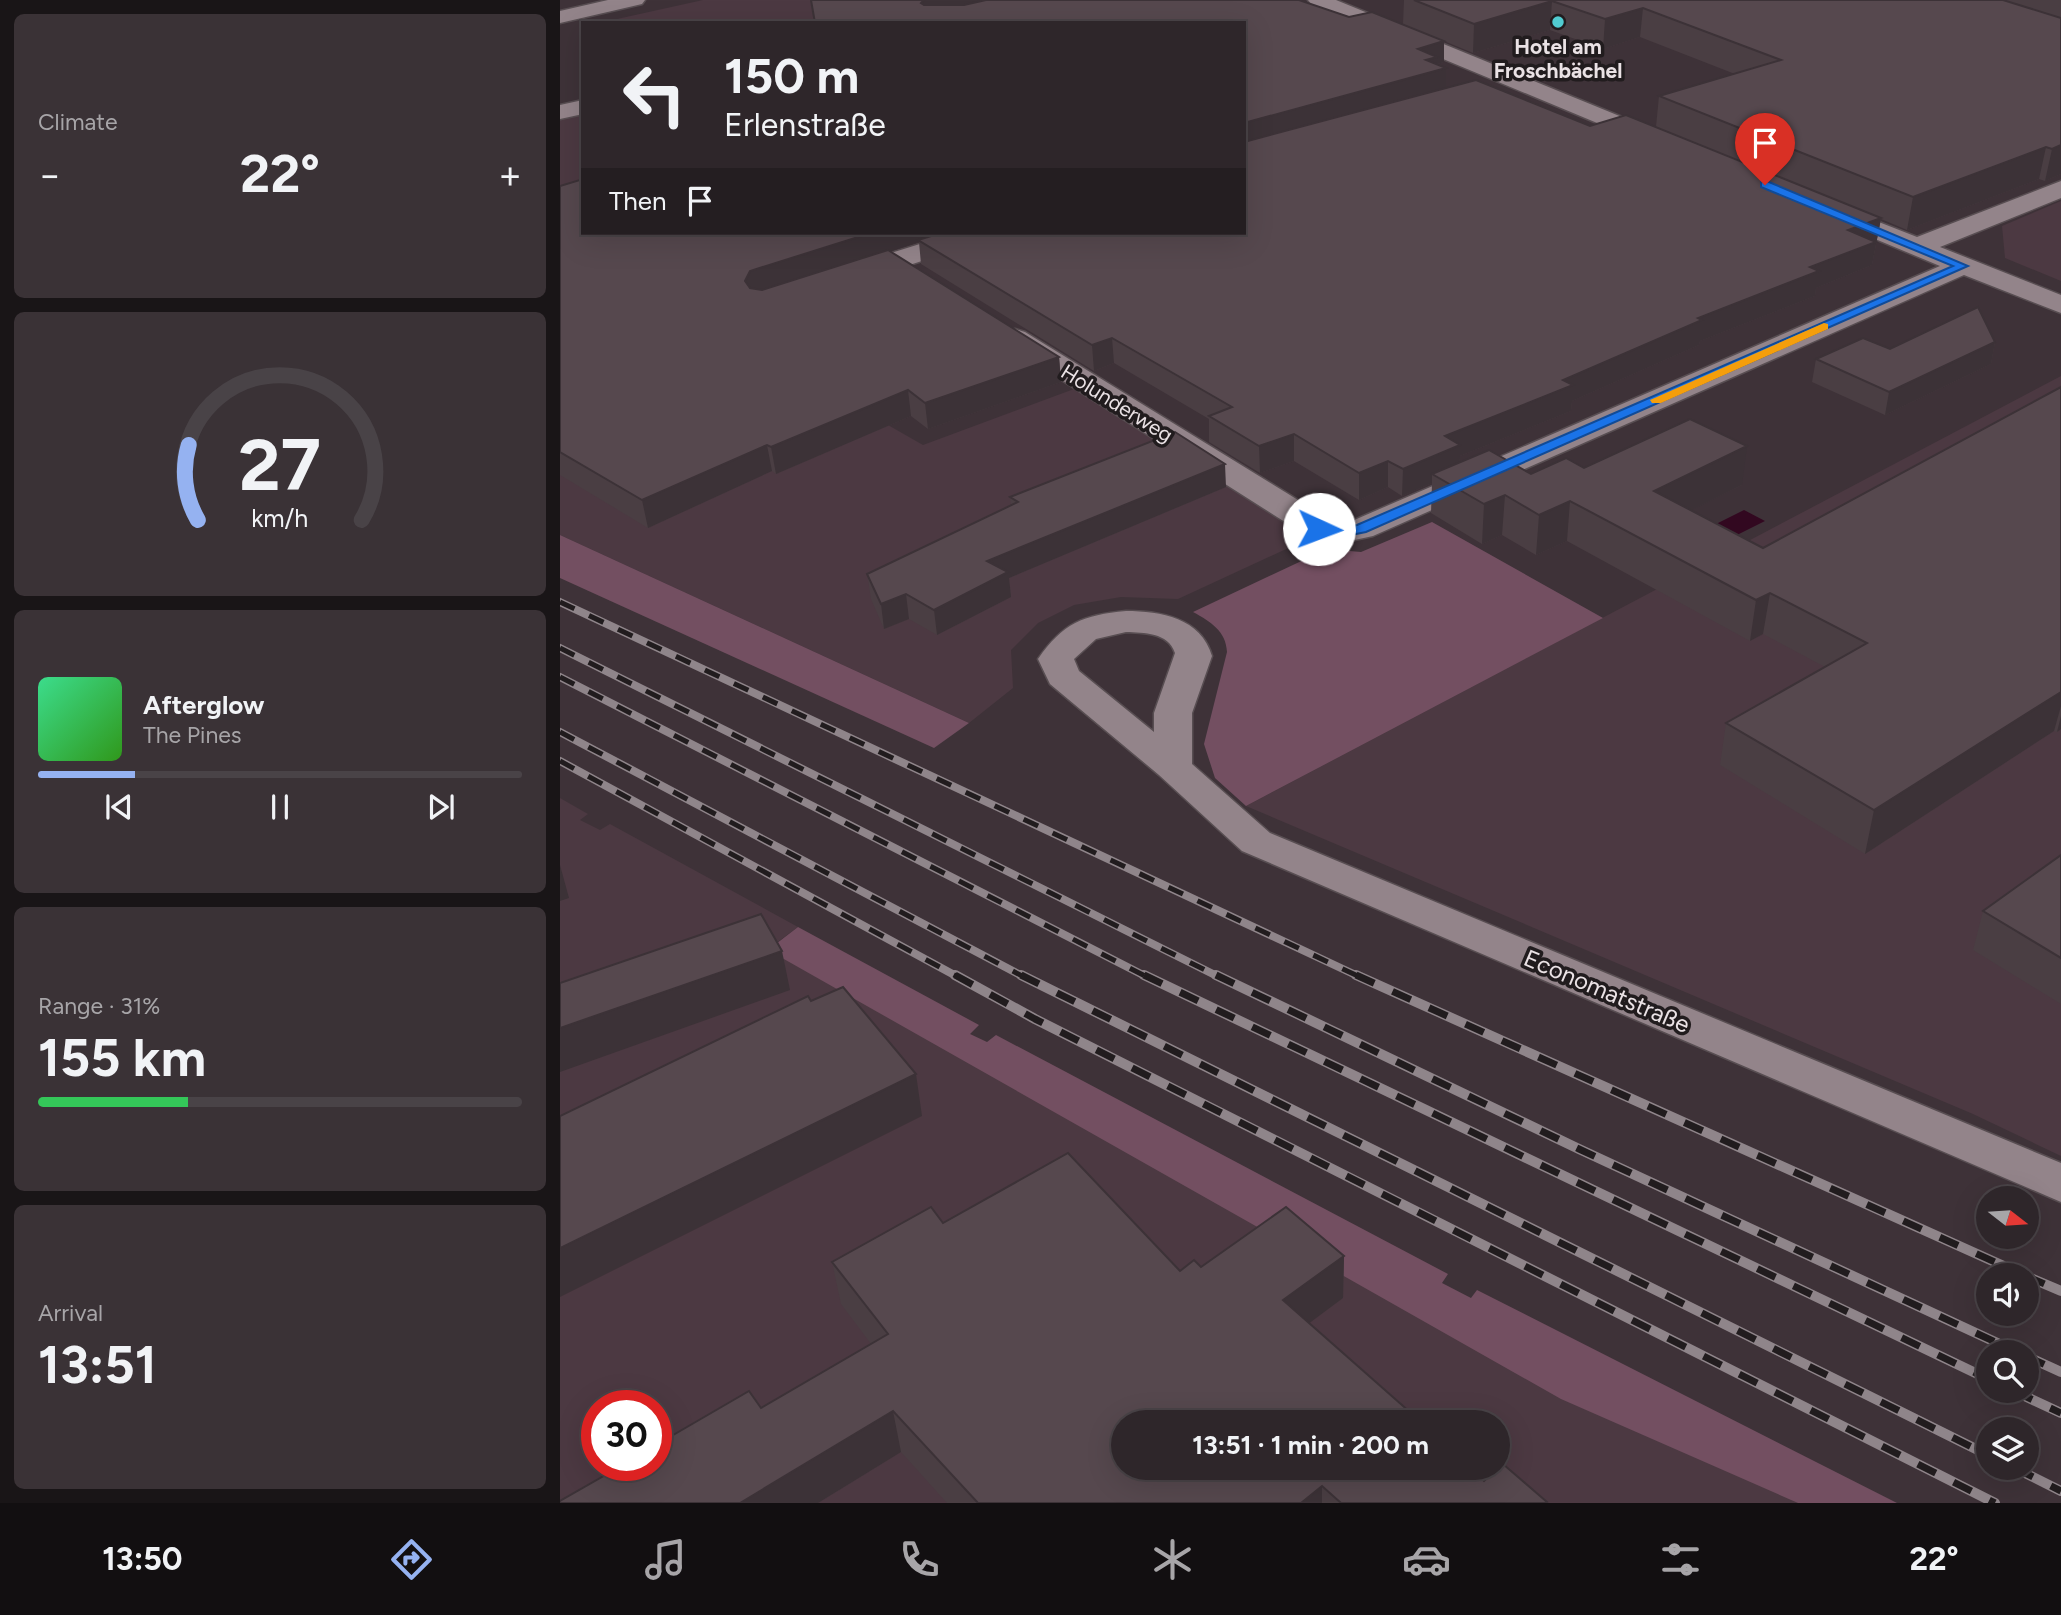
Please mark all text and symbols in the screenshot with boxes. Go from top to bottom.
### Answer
marker: Hotel am Froschbächel [1550,14,1566,30]
place label: Hotel am Froschbächel [1494,34,1622,83]
text: 150 m [724,46,859,105]
icon: left [609,49,700,140]
text: Erlenstraße [724,106,886,144]
text: Climate [38,108,117,136]
pin [1735,113,1795,185]
icon: arrive [1746,124,1784,162]
text: 22° [240,143,320,205]
text: − [38,152,62,198]
text: + [498,152,522,198]
icon: arrive [681,182,719,220]
text: Then [609,185,667,217]
street label: Holunderweg [1057,359,1177,447]
text: 27 [239,421,321,508]
position arrow [1282,492,1356,566]
text: km/h [251,502,309,532]
text: Afterglow [143,689,265,721]
text: The Pines [143,721,242,749]
icon: previous [100,788,138,826]
icon: pause [261,788,299,826]
icon: next [422,788,460,826]
street label: Economatstraße [1520,943,1694,1039]
text: Range · 31% [38,992,160,1020]
text: 155 km [38,1027,206,1089]
north arrow [1976,1186,2039,1250]
map controls [1976,1186,2039,1480]
button: sound [1976,1263,2039,1326]
text: Arrival [38,1299,103,1327]
text: 13:51 [38,1334,157,1396]
button: search [1976,1340,2039,1403]
speed limit sign: 30 [581,1390,672,1481]
button: layers [1976,1417,2039,1480]
text: 13:51 · 1 min · 200 m [1192,1429,1429,1461]
icon: directions [387,1535,436,1584]
icon: music [641,1535,690,1584]
icon: phone [895,1535,944,1584]
icon: climate [1148,1535,1197,1584]
icon: car [1402,1535,1451,1584]
icon: filters [1656,1535,1705,1584]
text: 13:50 [102,1540,183,1578]
text: 22° [1909,1540,1959,1578]

